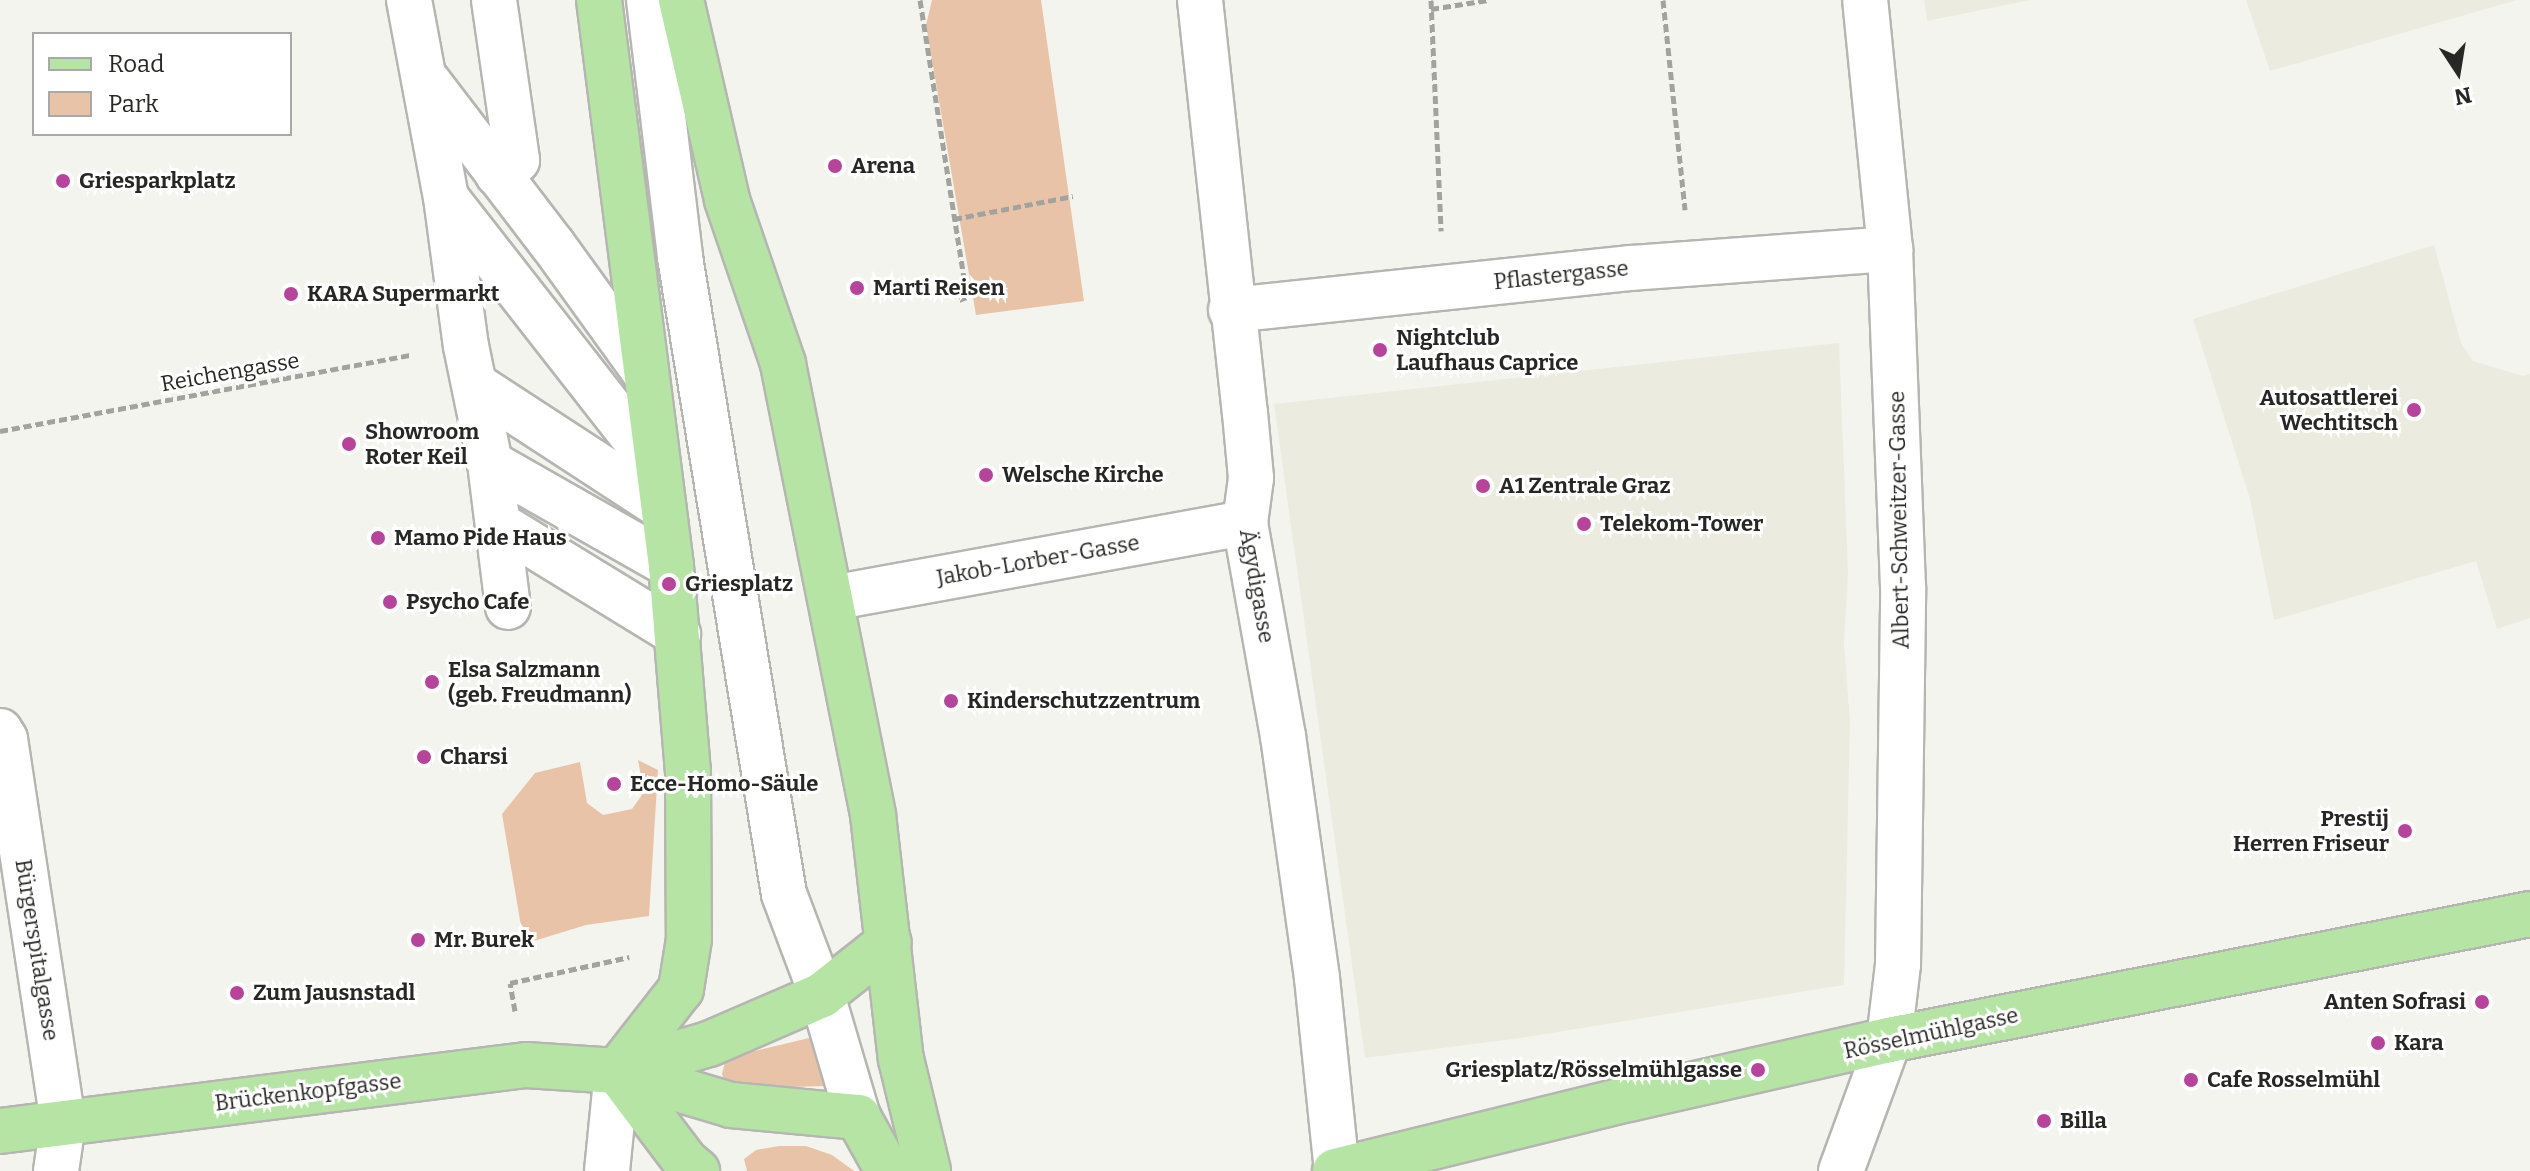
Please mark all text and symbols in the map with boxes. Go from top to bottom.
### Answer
legend [32,32,292,136]
north arrow [2418,32,2498,112]
text: Road [108,50,164,78]
text: N [2452,81,2474,111]
text: Park [108,90,159,118]
place label: Arena [851,153,915,179]
marker: Arena [826,157,844,175]
place label: Griesparkplatz [79,168,236,194]
marker: Griesparkplatz [54,172,72,190]
street label: Pflastergasse [1492,255,1630,295]
place label: Marti Reisen [873,275,1005,301]
marker: Marti Reisen [848,279,866,297]
place label: KARA Supermarkt [307,281,499,307]
marker: KARA Supermarkt [282,285,300,303]
place label: Nightclub Laufhaus Caprice [1396,324,1578,376]
marker: Nightclub Laufhaus Caprice [1371,341,1389,359]
street label: Reichengasse [159,347,301,397]
place label: Autosattlerei Wechtitsch [2260,384,2398,436]
street label: Albert-Schweitzer-Gasse [1884,391,1914,649]
marker: Autosattlerei Wechtitsch [2405,401,2423,419]
place label: Showroom Roter Keil [365,418,479,470]
marker: Showroom Roter Keil [340,435,358,453]
place label: Welsche Kirche [1002,462,1164,488]
marker: Welsche Kirche [977,466,995,484]
place label: A1 Zentrale Graz [1499,473,1670,499]
marker: A1 Zentrale Graz [1474,477,1492,495]
place label: Telekom-Tower [1600,511,1763,537]
marker: Telekom-Tower [1575,515,1593,533]
place label: Mamo Pide Haus [394,525,567,551]
street label: Ägydigasse [1234,527,1280,645]
marker: Mamo Pide Haus [369,529,387,547]
street label: Jakob-Lorber-Gasse [935,529,1141,591]
place label: Griesplatz [685,571,793,597]
marker: Griesplatz [660,575,678,593]
place label: Psycho Cafe [406,589,529,615]
marker: Psycho Cafe [381,593,399,611]
place label: Elsa Salzmann (geb. Freudmann) [448,656,631,708]
marker: Elsa Salzmann (geb. Freudmann) [423,673,441,691]
place label: Kinderschutzzentrum [967,688,1200,714]
marker: Kinderschutzzentrum [942,692,960,710]
place label: Charsi [440,744,508,770]
marker: Charsi [415,748,433,766]
place label: Ecce-Homo-Säule [630,771,818,797]
marker: Ecce-Homo-Säule [605,775,623,793]
place label: Prestij Herren Friseur [2233,805,2389,856]
marker: Prestij Herren Friseur [2396,822,2414,840]
street label: Bürgerspitalgasse [10,857,64,1043]
place label: Mr. Burek [434,927,534,953]
marker: Mr. Burek [409,931,427,949]
place label: Zum Jausnstadl [253,980,415,1006]
marker: Zum Jausnstadl [228,984,246,1002]
place label: Anten Sofrasi [2324,989,2466,1015]
marker: Anten Sofrasi [2473,993,2491,1011]
street label: Rösselmühlgasse [1841,1002,2021,1064]
place label: Kara [2394,1030,2444,1056]
marker: Kara [2369,1034,2387,1052]
place label: Griesplatz/Rösselmühlgasse [1445,1057,1742,1083]
marker: Griesplatz/Rösselmühlgasse [1749,1061,1767,1079]
street label: Brückenkopfgasse [213,1067,403,1117]
place label: Cafe Rosselmühl [2207,1067,2380,1093]
marker: Cafe Rosselmühl [2182,1071,2200,1089]
place label: Billa [2060,1108,2107,1134]
marker: Billa [2035,1112,2053,1130]

